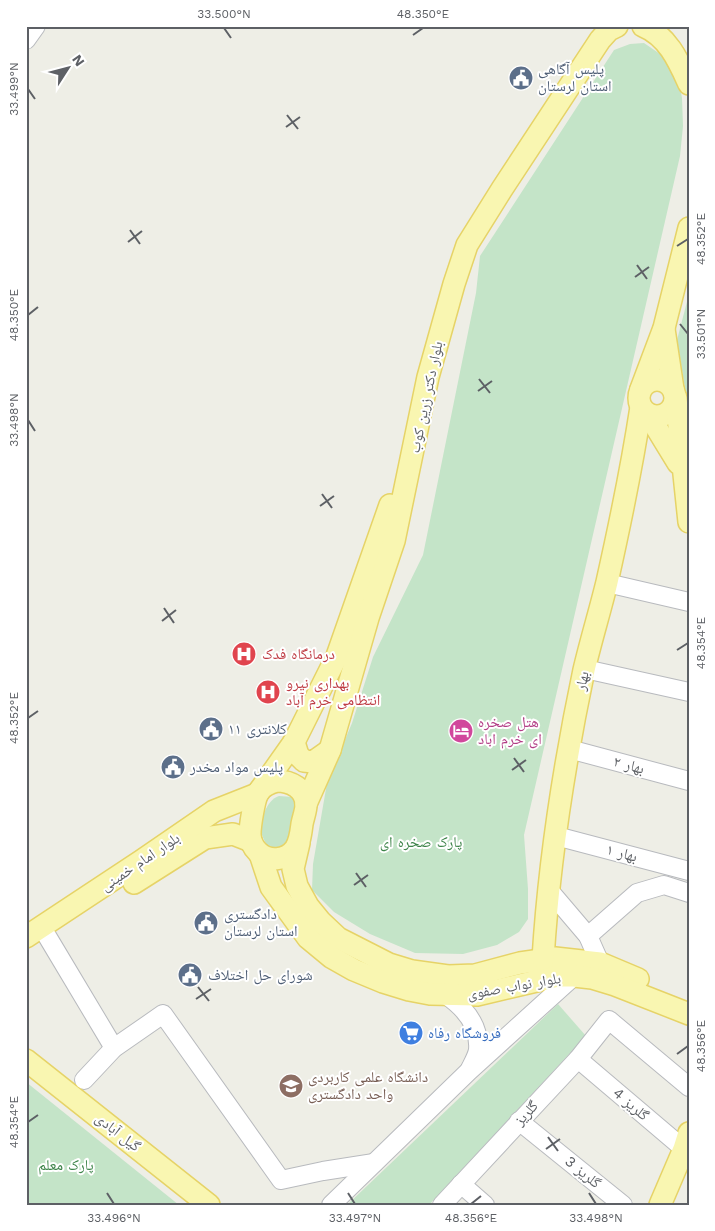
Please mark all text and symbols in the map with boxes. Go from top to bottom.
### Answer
text: 33.500°N [197,7,251,21]
text: 48.350°E [397,7,450,21]
north arrow [42,42,92,92]
text: N [69,51,88,69]
place label: پلیس آگاهی استان لرستان [538,60,612,96]
text: 33.499°N [7,62,21,116]
public building icon: پلیس آگاهی استان لرستان [508,65,534,91]
text: 48.352°E [694,213,708,265]
text: 48.350°E [7,288,21,341]
text: 33.501°N [694,309,708,359]
street label: بلوار دکتر زرین کوب [405,339,448,455]
text: 33.498°N [7,393,21,447]
text: 48.354°E [694,616,708,669]
hospital icon: درمانگاه فدک [231,641,257,667]
place label: درمانگاه فدک [262,645,335,663]
street label: بهار [571,670,593,693]
place label: بهداری نیرو انتظامی خرم آباد [286,674,380,710]
hospital icon: بهداری نیرو انتظامی خرم آباد [255,679,281,705]
text: 48.352°E [7,692,21,744]
place label: هتل صخره ای خرم اباد [478,713,542,749]
public building icon: کلانتری ۱۱ [198,716,224,742]
hotel icon: هتل صخره ای خرم اباد [448,718,474,744]
place label: کلانتری ۱۱ [228,720,287,739]
street label: بهار ۲ [612,752,646,778]
public building icon: پلیس مواد مخدر [160,754,186,780]
place label: پلیس مواد مخدر [189,758,283,777]
street label: بلوار امام خمینی [97,829,184,896]
park label: پارک صخره ای [380,833,462,852]
street label: بهار ۱ [605,840,639,866]
place label: دادگستری استان لرستان [224,905,298,941]
public building icon: دادگستری استان لرستان [193,910,219,936]
public building icon: شورای حل اختلاف [177,962,203,988]
place label: شورای حل اختلاف [208,966,313,985]
street label: بلوار نواب صفوی [466,969,562,1004]
text: 48.356°E [694,1019,708,1072]
supermarket icon: فروشگاه رفاه [398,1020,424,1046]
place label: فروشگاه رفاه [428,1024,501,1042]
place label: دانشگاه علمی کاربردی واحد دادگستری [308,1068,428,1104]
school or university icon: دانشگاه علمی کاربردی واحد دادگستری [278,1073,304,1099]
street label: گلریز 4 [609,1084,653,1124]
text: 48.354°E [7,1095,21,1148]
street label: گلریز [509,1097,542,1130]
street label: گیل آبادی [91,1109,145,1156]
street label: گلریز 3 [561,1152,605,1192]
park label: پارک معلم [38,1156,94,1175]
text: 33.496°N [87,1211,141,1225]
text: 33.497°N [329,1211,381,1225]
text: 48.356°E [445,1211,498,1225]
text: 33.498°N [569,1211,623,1225]

